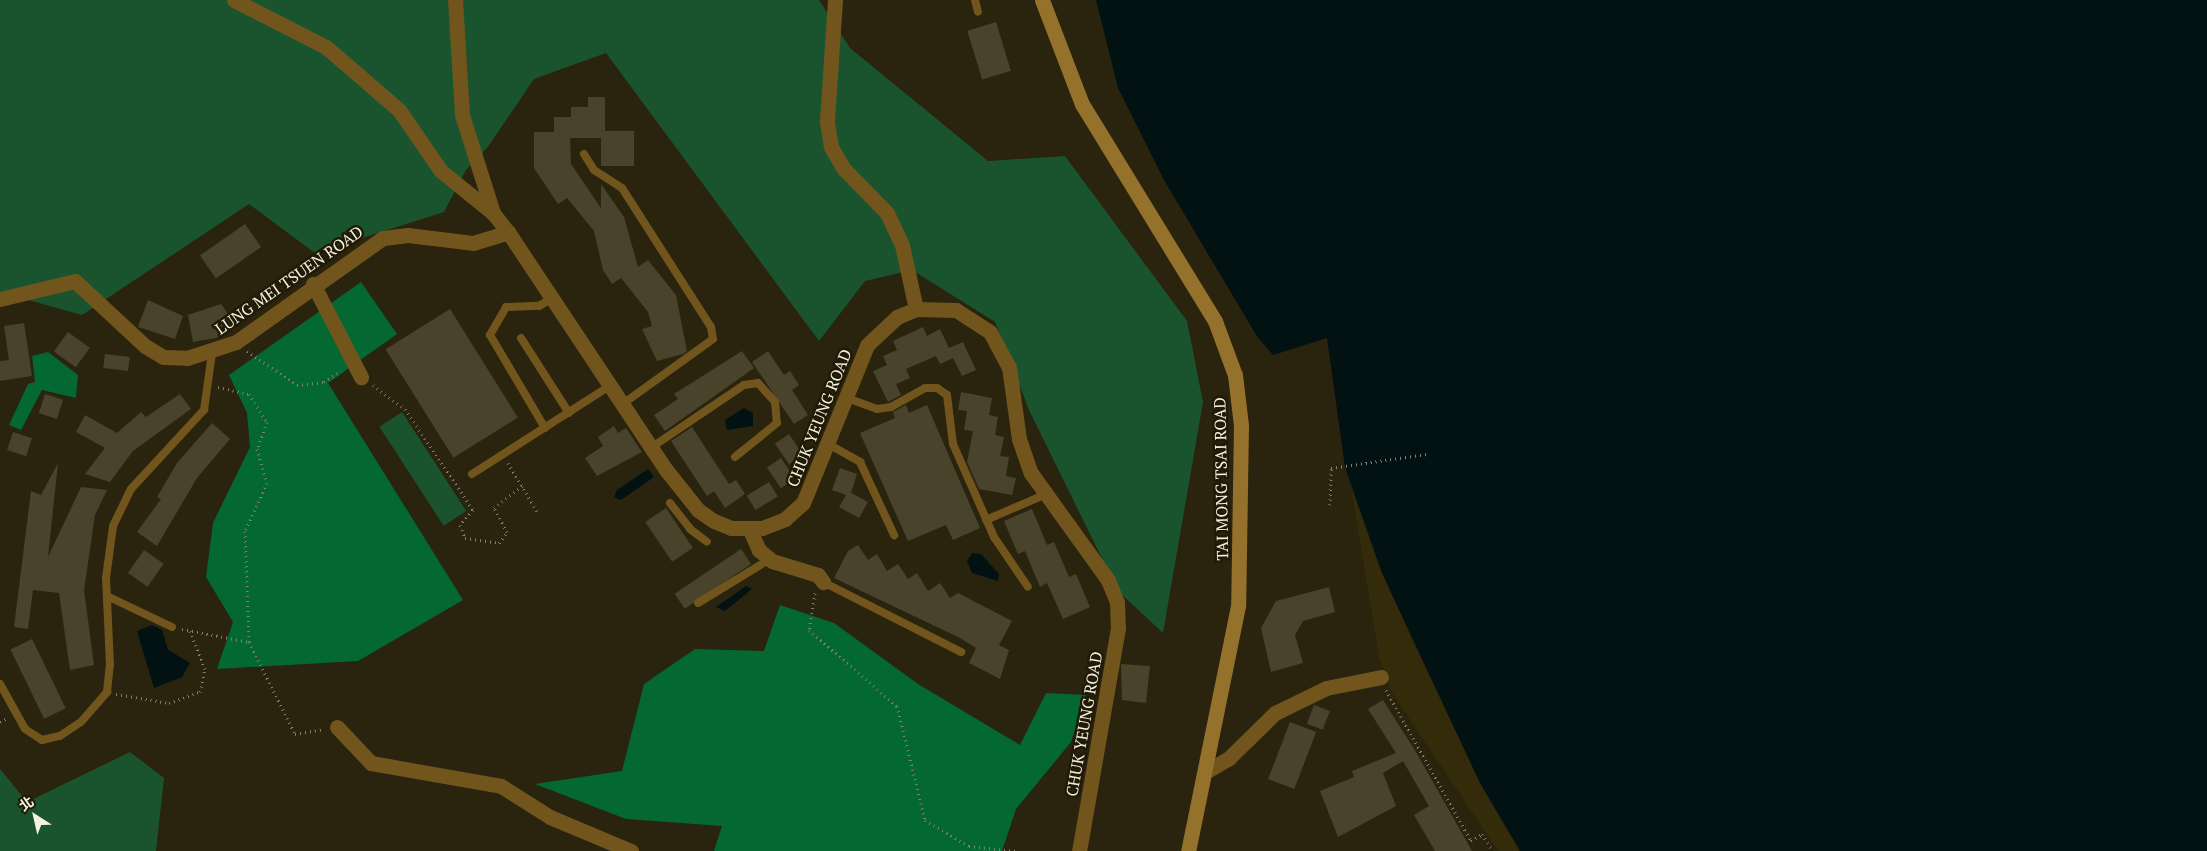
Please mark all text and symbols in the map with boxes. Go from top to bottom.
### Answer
street label: LUNG MEI TSUEN ROAD [211,222,367,338]
street label: CHUK YEUNG ROAD [783,346,855,490]
street label: TAI MONG TSAI ROAD [1210,397,1232,561]
street label: CHUK YEUNG ROAD [1062,650,1106,798]
north arrow [10,791,60,841]
text: 北 [15,792,37,815]

